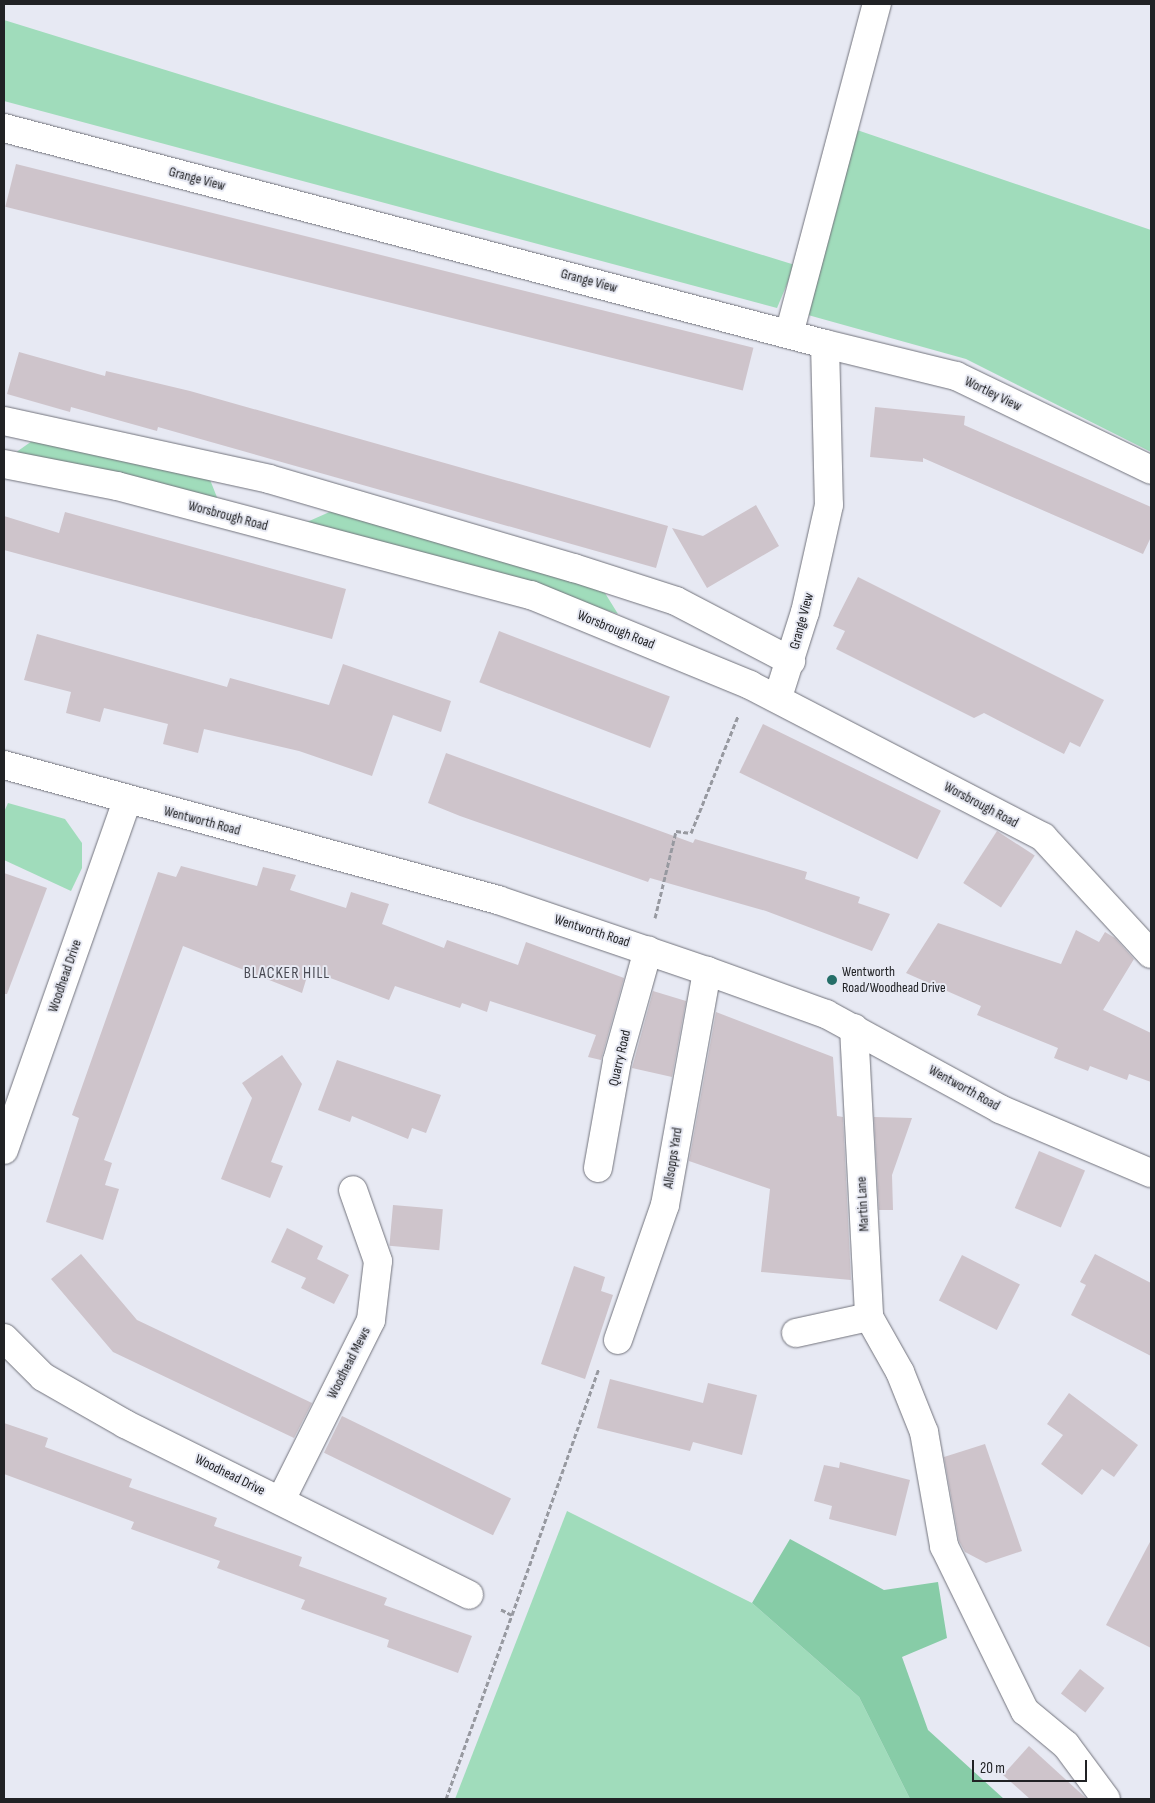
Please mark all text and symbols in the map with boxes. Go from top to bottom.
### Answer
street label: Grange View [167,163,227,195]
street label: Grange View [559,265,619,297]
street label: Wortley View [962,373,1024,415]
street label: Worsbrough Road [186,497,270,535]
street label: Grange View [786,591,818,651]
street label: Worsbrough Road [575,607,657,653]
street label: Worsbrough Road [941,778,1021,832]
street label: Wentworth Road [162,803,242,839]
street label: Wentworth Road [552,911,632,951]
street label: Woodhead Drive [45,937,85,1015]
district label: BLACKER HILL [242,964,332,984]
place label: Wentworth Road/Woodhead Drive [842,964,946,996]
marker: Wentworth Road/Woodhead Drive [826,974,838,986]
street label: Quarry Road [605,1028,635,1088]
street label: Wentworth Road [926,1062,1002,1114]
street label: Allsopps Yard [660,1126,686,1190]
street label: Martin Lane [853,1176,873,1232]
street label: Woodhead Mews [324,1324,374,1402]
street label: Woodhead Drive [192,1451,268,1499]
scale bar [975,1750,1090,1782]
text: 20 m [980,1759,1005,1778]

